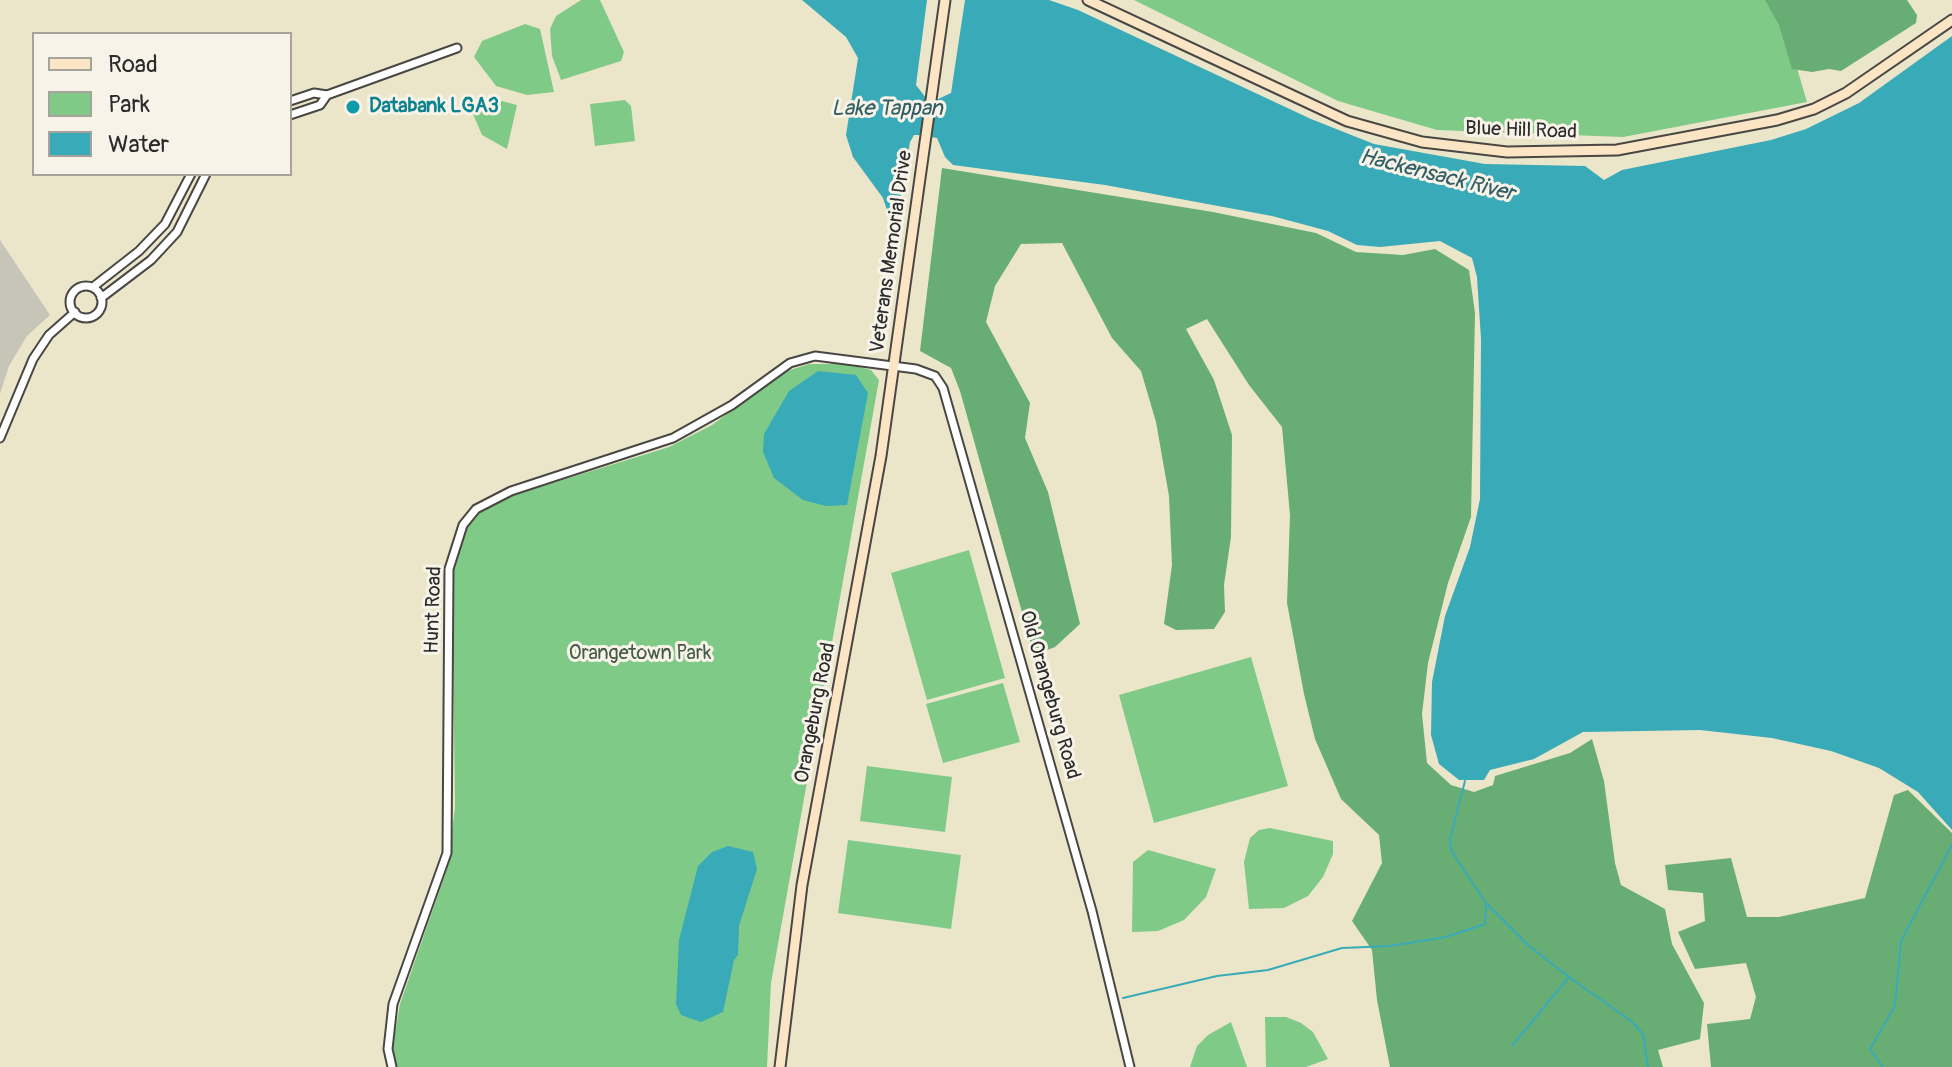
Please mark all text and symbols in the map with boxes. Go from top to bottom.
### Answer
legend [32,32,292,176]
text: Road [108,50,158,79]
text: Park [108,90,150,119]
place label: Databank LGA3 [369,95,499,119]
water label: Lake Tappan [831,96,943,122]
marker: Databank LGA3 [344,98,362,116]
street label: Blue Hill Road [1465,117,1577,145]
text: Water [108,130,169,159]
water label: Hackensack River [1357,144,1517,208]
street label: Veterans Memorial Drive [866,149,918,355]
street label: Hunt Road [420,566,448,654]
street label: Old Orangeburg Road [1013,608,1085,782]
street label: Orangeburg Road [791,641,841,785]
park label: Orangetown Park [569,642,711,666]

